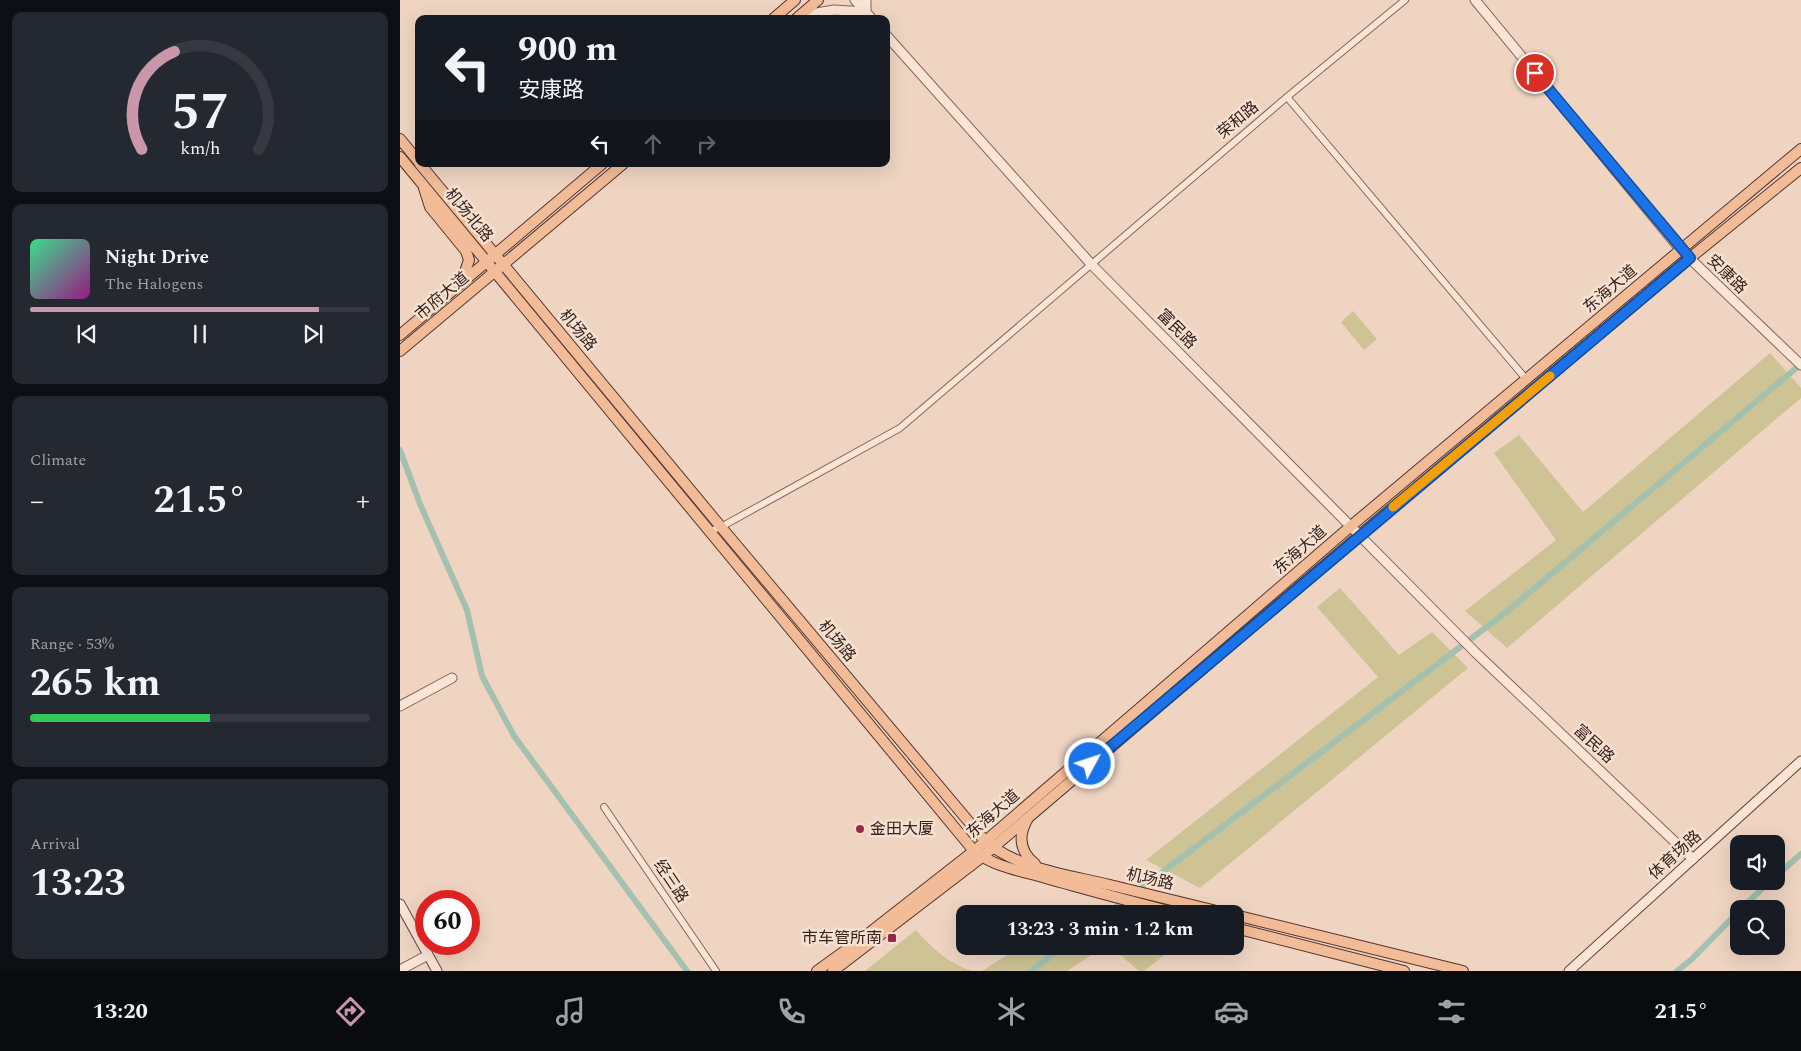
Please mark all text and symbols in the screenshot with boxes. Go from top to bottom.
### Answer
text: 900 m [518,23,617,76]
icon: left [435,35,500,100]
pin [1514,52,1556,94]
icon: arrive [1521,59,1549,87]
text: 57 [171,73,229,152]
text: 安康路 [518,74,584,107]
street label: 荣和路 [1212,95,1264,145]
icon: left [586,130,614,158]
icon: ahead [639,130,667,158]
icon: right [692,130,720,158]
text: km/h [180,135,220,162]
street label: 机场北路 [439,183,499,247]
text: Night Drive [105,243,209,272]
street label: 安康路 [1701,249,1753,299]
street label: 东海大道 [1578,259,1642,319]
street label: 市府大道 [410,266,474,326]
text: The Halogens [105,272,203,296]
street label: 机场路 [553,304,603,356]
street label: 富民路 [1152,304,1202,354]
icon: previous [73,320,101,348]
icon: pause [186,320,214,348]
icon: next [299,320,327,348]
text: Climate [30,448,86,472]
text: 21.5° [153,472,247,530]
text: − [30,480,44,523]
text: + [356,480,370,523]
street label: 东海大道 [1268,520,1332,580]
street label: 机场路 [812,615,862,667]
text: Range · 53% [30,632,114,656]
text: 265 km [30,655,161,713]
street label: 富民路 [1568,719,1620,769]
position arrow [1063,737,1115,789]
street label: 东海大道 [961,784,1025,844]
place label: 金田大厦 [870,817,934,841]
marker: 金田大厦 [854,823,866,835]
street label: 体育场路 [1643,825,1707,885]
text: Arrival [30,832,80,856]
map controls [1730,835,1785,955]
button: sound [1730,835,1785,890]
street label: 经三路 [648,854,694,908]
text: 13:23 [30,855,125,913]
street label: 机场路 [1124,862,1176,896]
speed limit sign: 60 [415,890,480,955]
button: search [1730,900,1785,955]
text: 13:23 · 3 min · 1.2 km [1007,915,1193,944]
place label: 市车管所南 [802,926,882,950]
marker: 市车管所南 [886,932,898,944]
icon: directions [333,994,368,1029]
icon: music [553,994,588,1029]
icon: phone [774,994,809,1029]
icon: climate [994,994,1029,1029]
icon: car [1214,994,1249,1029]
icon: filters [1434,994,1469,1029]
text: 13:20 [93,995,148,1028]
text: 21.5° [1654,995,1708,1028]

